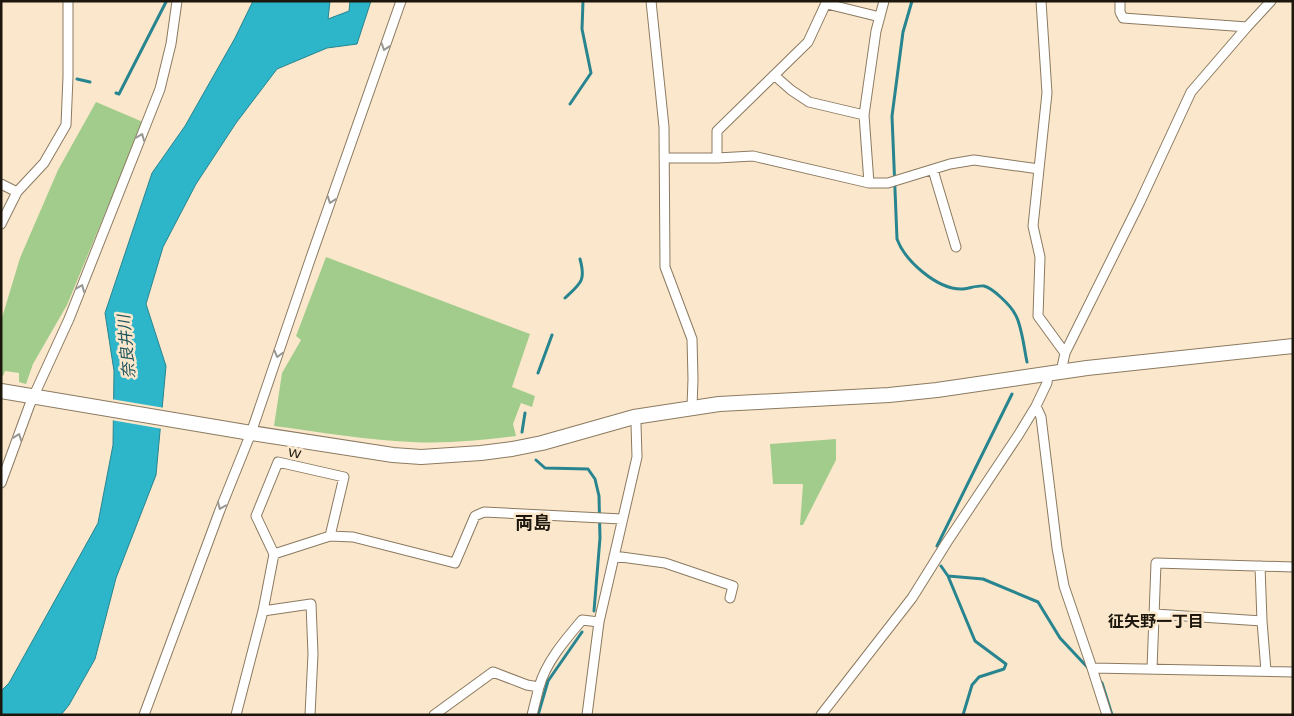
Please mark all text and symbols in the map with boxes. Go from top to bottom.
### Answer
one-way arrow [381,43,391,51]
one-way arrow [135,133,145,142]
one-way arrow [327,196,337,204]
one-way arrow [75,284,85,293]
water label: 奈良井川 [113,312,139,380]
one-way arrow [274,350,284,358]
one-way arrow [12,434,22,442]
street label: ｗ [286,441,304,463]
one-way arrow [217,501,228,510]
district label: 両島 [515,511,551,534]
district label: 征矢野一丁目 [1108,611,1204,631]

